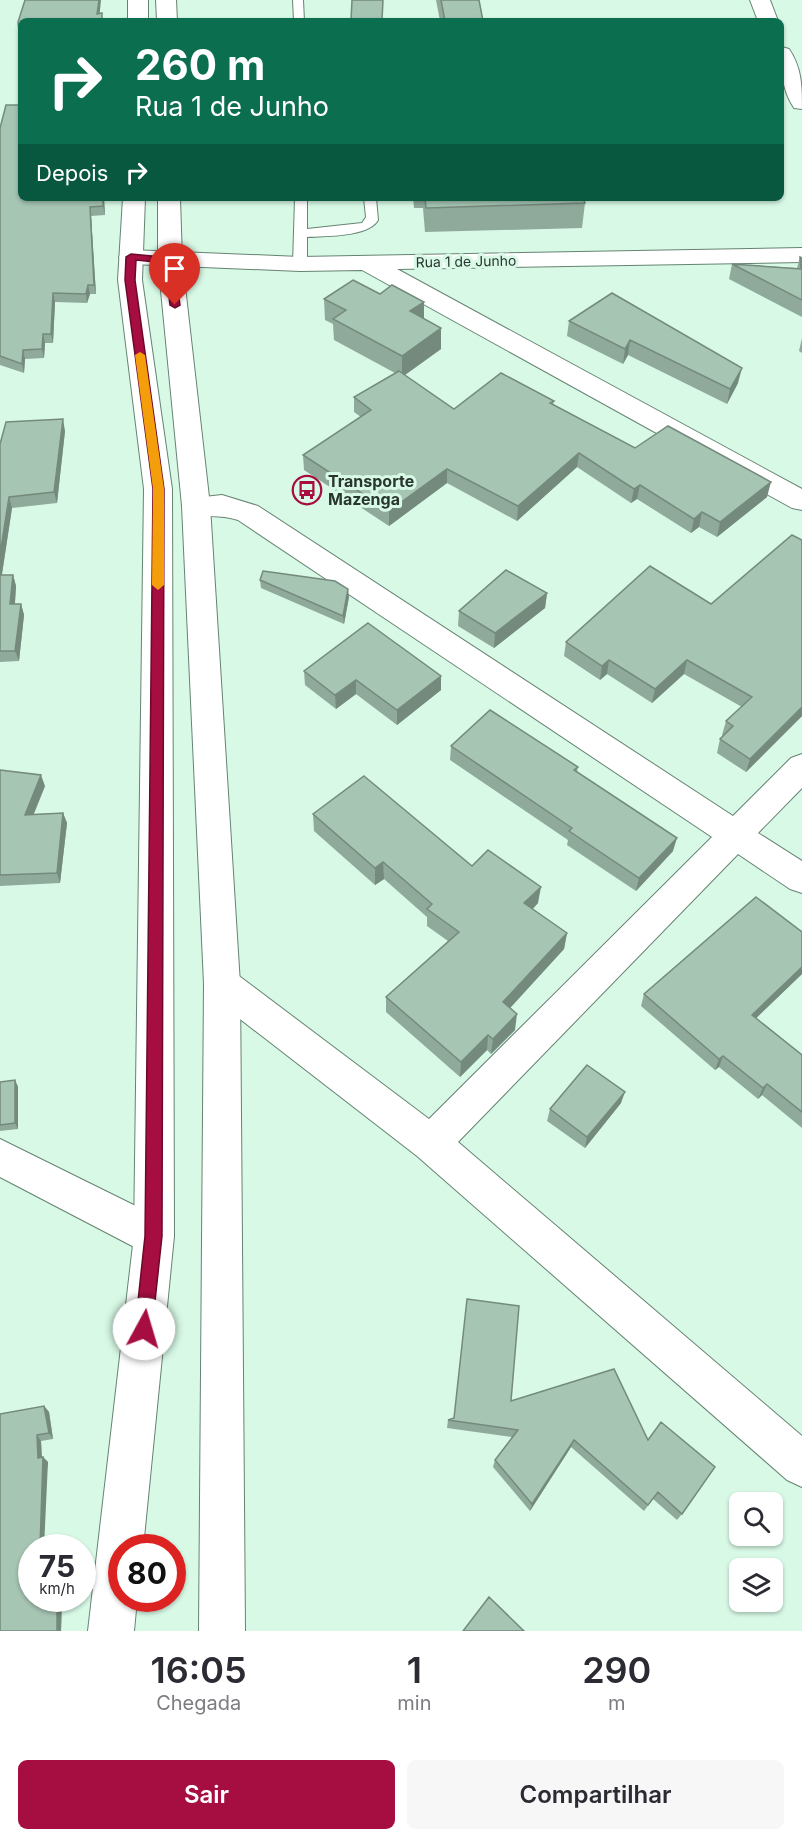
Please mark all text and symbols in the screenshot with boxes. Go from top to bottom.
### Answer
text: 260 m [135,39,265,90]
icon: right [36,42,114,120]
text: Rua 1 de Junho [135,90,329,123]
icon: right [120,156,153,189]
text: Depois [36,160,108,186]
pin [149,243,200,305]
icon: arrive [158,252,191,285]
street label: Rua 1 de Junho [416,252,516,270]
place label: Transporte Mazenga [328,471,414,509]
bus stop icon: Transporte Mazenga [291,474,323,506]
position arrow [112,1297,176,1361]
map controls [729,1492,783,1612]
button: search [729,1492,783,1546]
speed limit sign: 80 [108,1534,186,1612]
text: 75 [39,1548,75,1584]
button: layers [729,1558,783,1612]
text: km/h [39,1579,75,1598]
text: 16:05 [151,1648,247,1692]
text: 1 [407,1648,422,1692]
text: 290 [582,1648,651,1692]
text: Chegada [156,1691,241,1715]
text: min [397,1691,432,1715]
text: m [608,1691,626,1715]
button: Sair [18,1760,395,1829]
button: Compartilhar [407,1760,784,1829]

